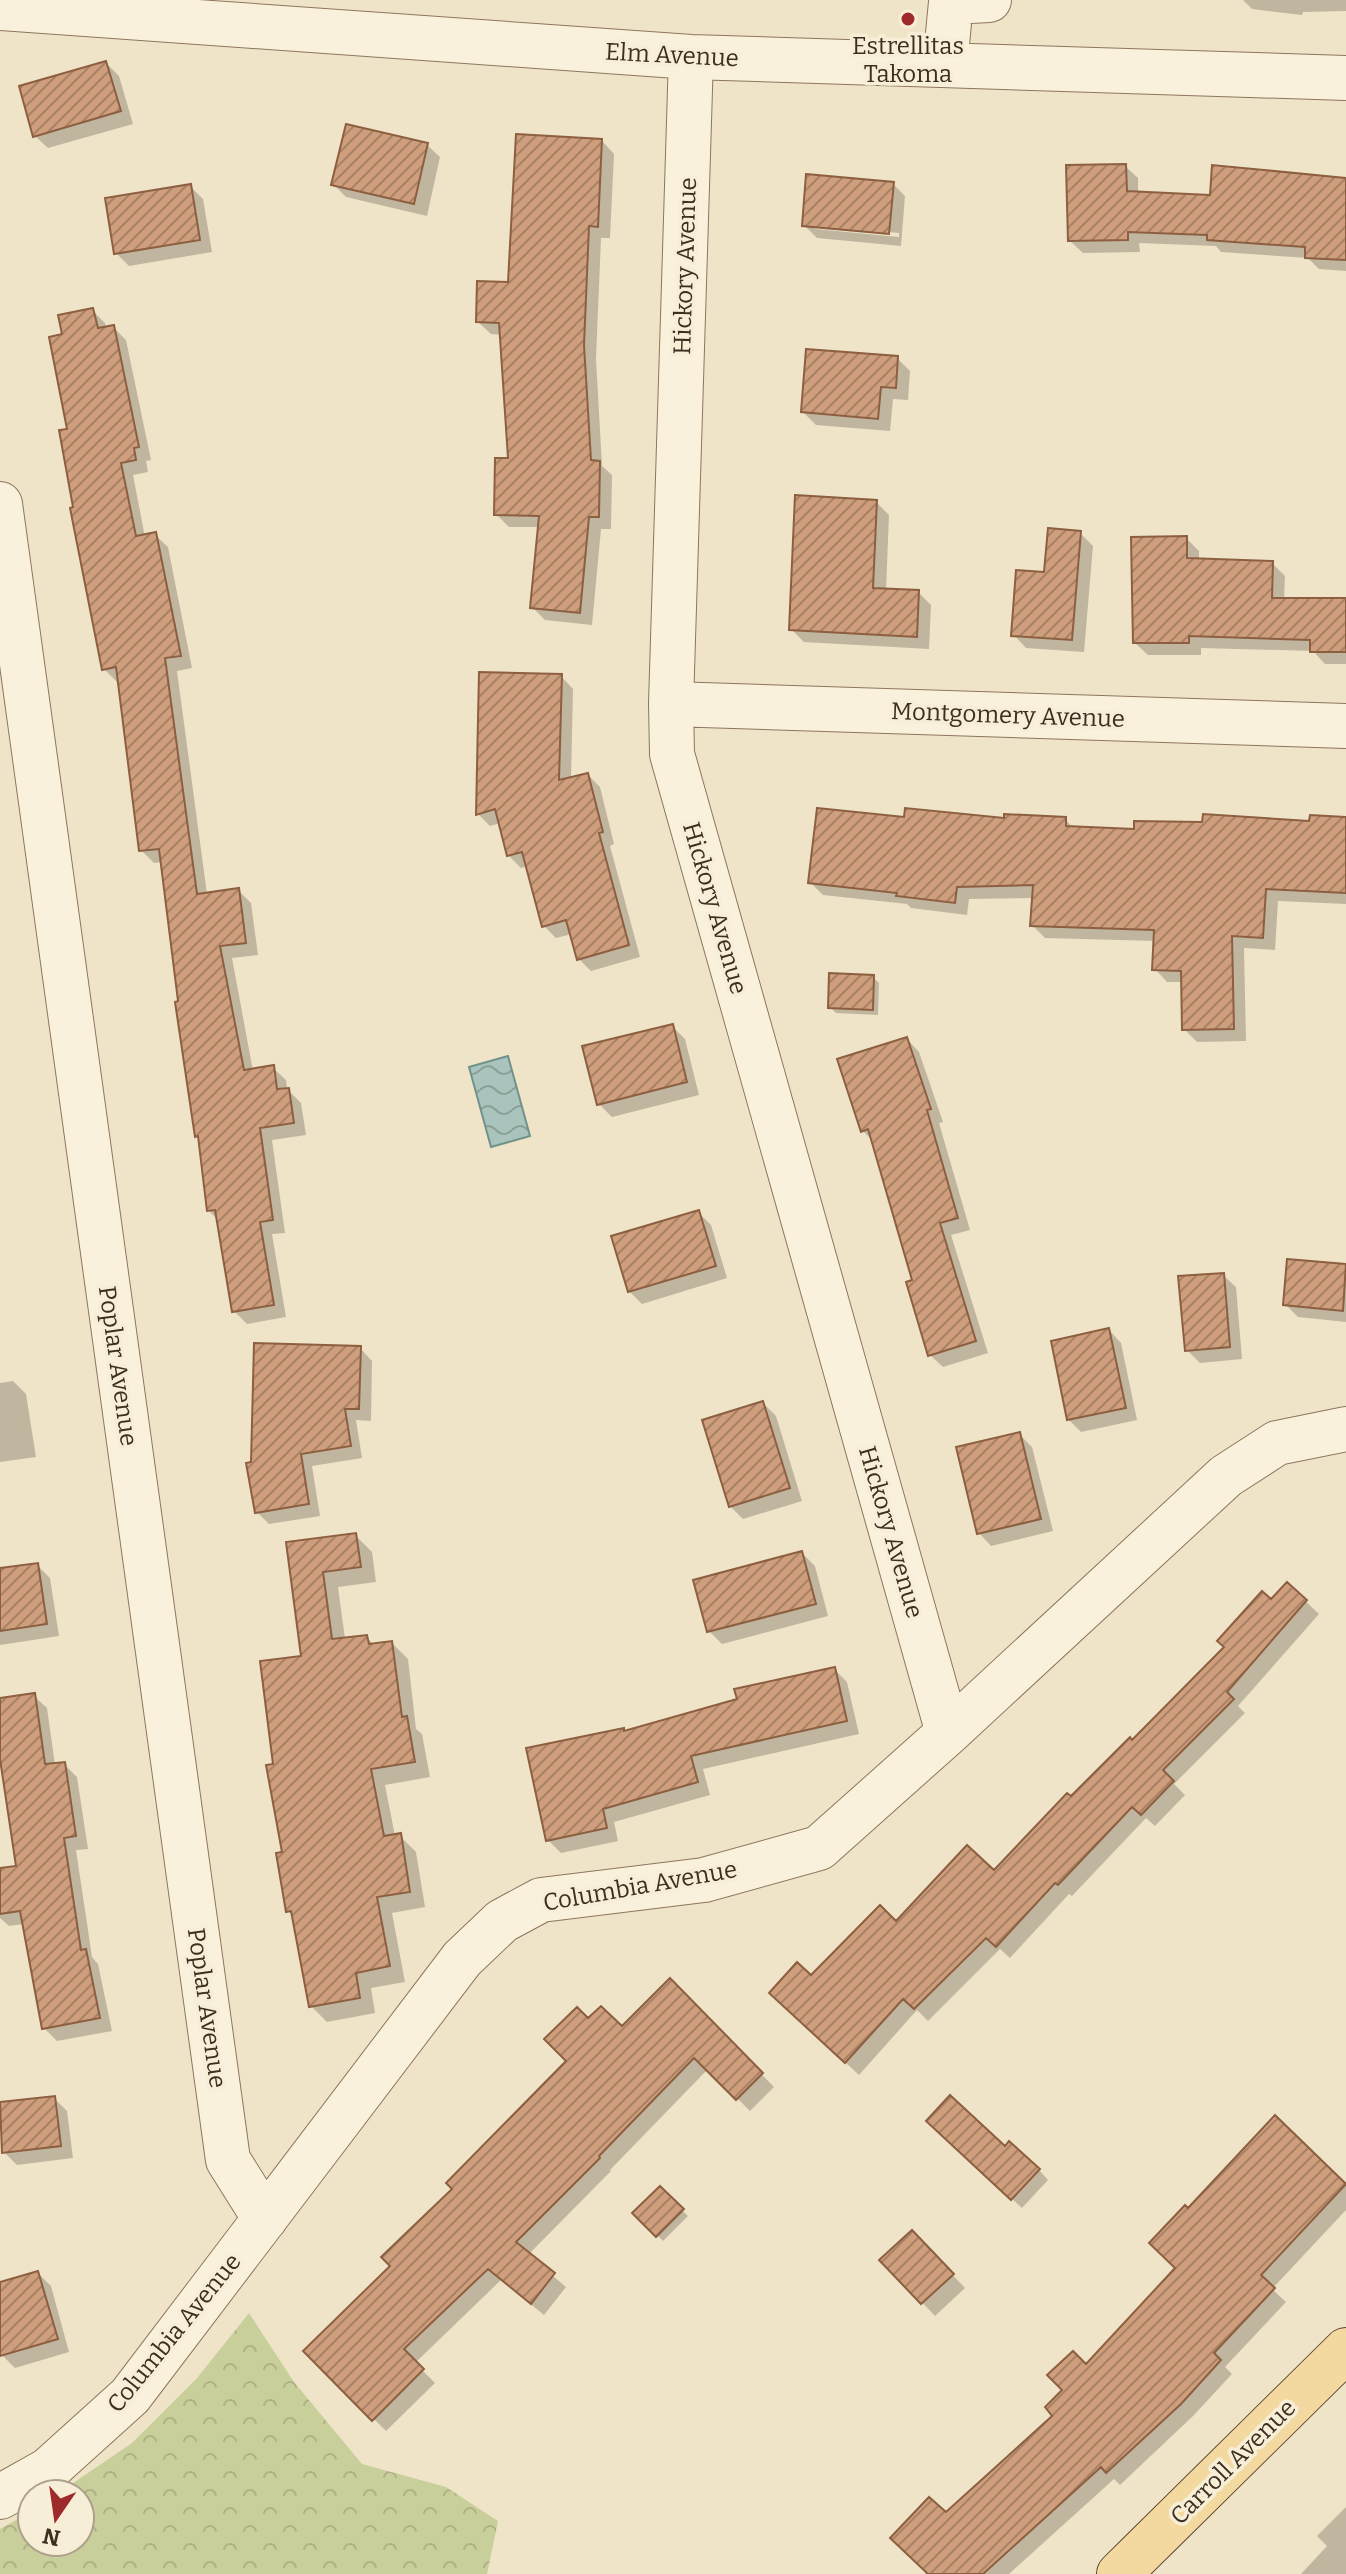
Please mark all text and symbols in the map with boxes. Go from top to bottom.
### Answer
marker: Estrellitas Takoma [899,10,917,28]
place label: Estrellitas Takoma [852,32,964,88]
street label: Elm Avenue [604,38,740,72]
street label: Hickory Avenue [668,177,702,355]
street label: Montgomery Avenue [891,697,1125,733]
street label: Hickory Avenue [677,819,753,997]
street label: Poplar Avenue [93,1284,143,1448]
street label: Hickory Avenue [853,1443,929,1621]
street label: Columbia Avenue [541,1855,739,1917]
street label: Poplar Avenue [182,1926,232,2090]
street label: Columbia Avenue [101,2248,247,2418]
street label: Carroll Avenue [1165,2394,1301,2530]
north arrow [16,2478,96,2558]
text: N [40,2522,63,2552]

